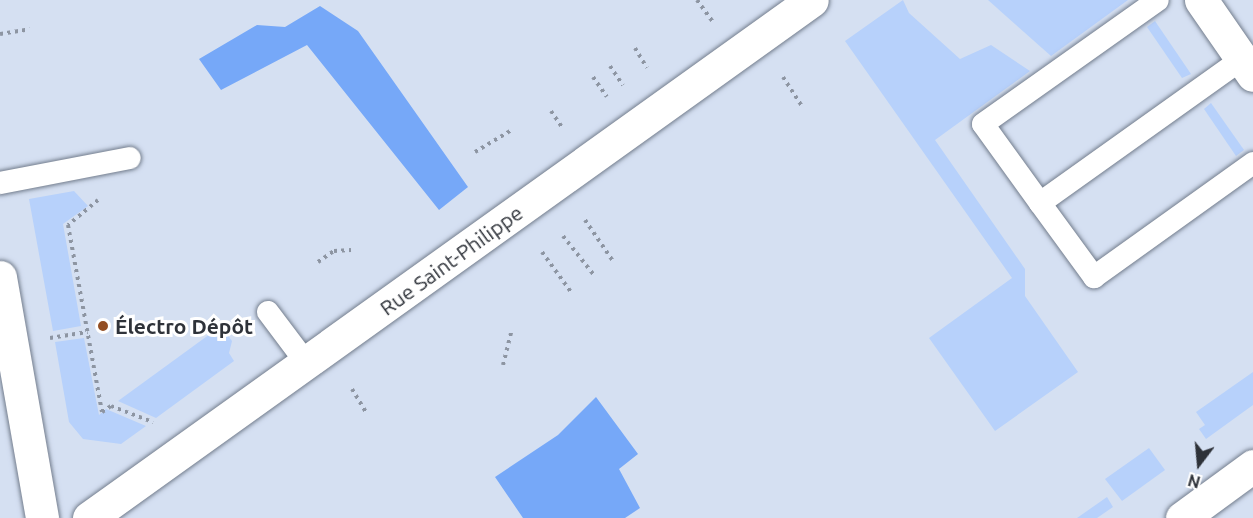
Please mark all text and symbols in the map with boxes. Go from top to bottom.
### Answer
street label: Rue Saint-Philippe [375,200,527,320]
place label: Électro Dépôt [115,313,253,339]
marker: Électro Dépôt [96,319,110,333]
north arrow [1169,434,1229,494]
text: N [1186,471,1202,492]

